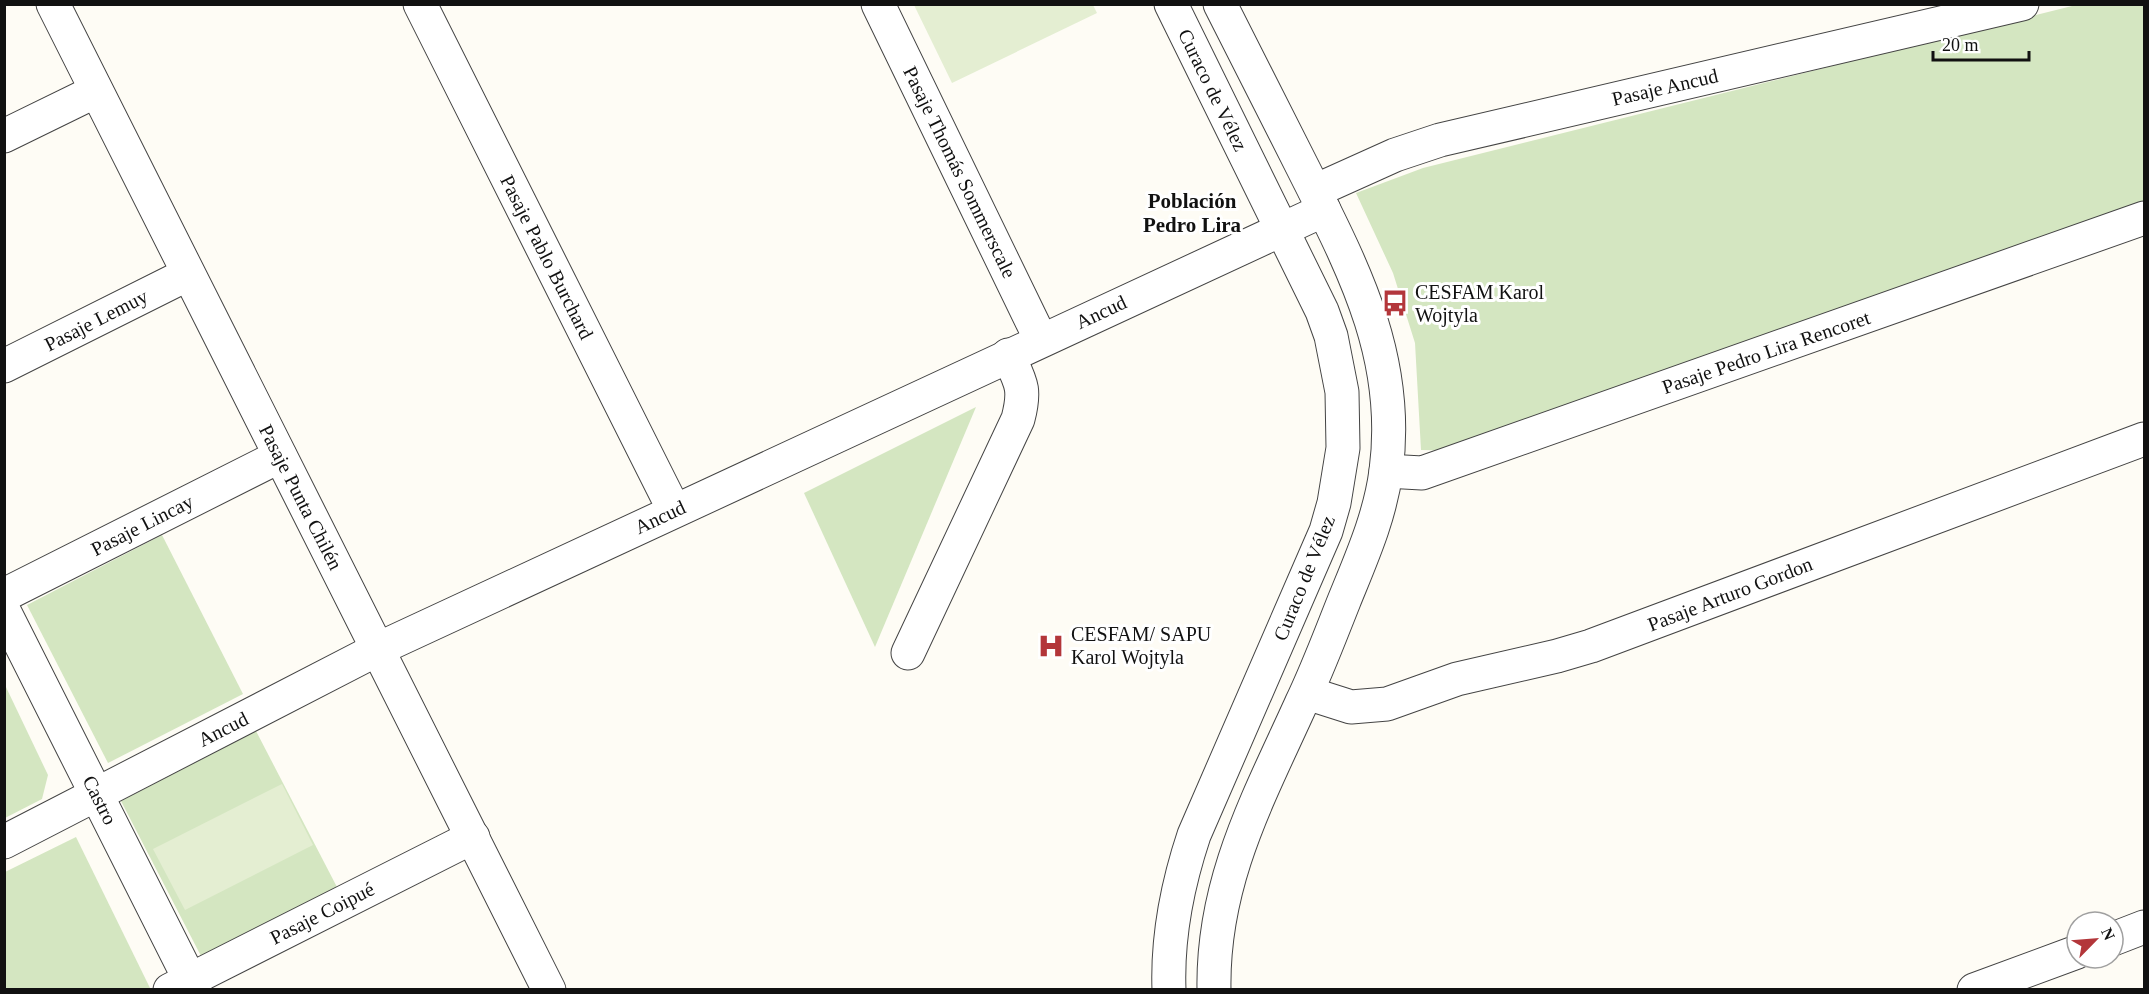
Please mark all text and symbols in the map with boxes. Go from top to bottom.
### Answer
scale bar [1933,24,2029,62]
street label: Curaco de Vélez [1174,25,1252,155]
text: 20 m [1942,35,1979,55]
street label: Pasaje Thomás Sommerscale [898,63,1021,282]
street label: Pasaje Ancud [1610,64,1720,111]
street label: Pasaje Pablo Burchard [495,171,598,343]
district label: Población Pedro Lira [1143,189,1242,237]
place label: CESFAM Karol Wojtyla [1415,281,1545,327]
street label: Pasaje Lemuy [41,285,152,356]
bus stop icon: CESFAM Karol Wojtyla [1380,288,1410,318]
street label: Ancud [1072,291,1130,333]
street label: Pasaje Pedro Lira Rencoret [1659,306,1874,399]
street label: Pasaje Punta Chilén [254,421,347,574]
street label: Pasaje Lincay [87,490,197,561]
street label: Ancud [631,496,689,538]
street label: Curaco de Vélez [1269,512,1339,644]
street label: Pasaje Arturo Gordon [1645,552,1816,636]
place label: CESFAM/ SAPU Karol Wojtyla [1071,623,1212,669]
hospital icon: CESFAM/ SAPU Karol Wojtyla [1036,631,1066,661]
street label: Ancud [194,707,252,751]
street label: Castro [78,772,122,828]
street label: Pasaje Coipué [266,877,378,950]
north arrow [2065,910,2125,970]
text: N [2098,925,2118,943]

